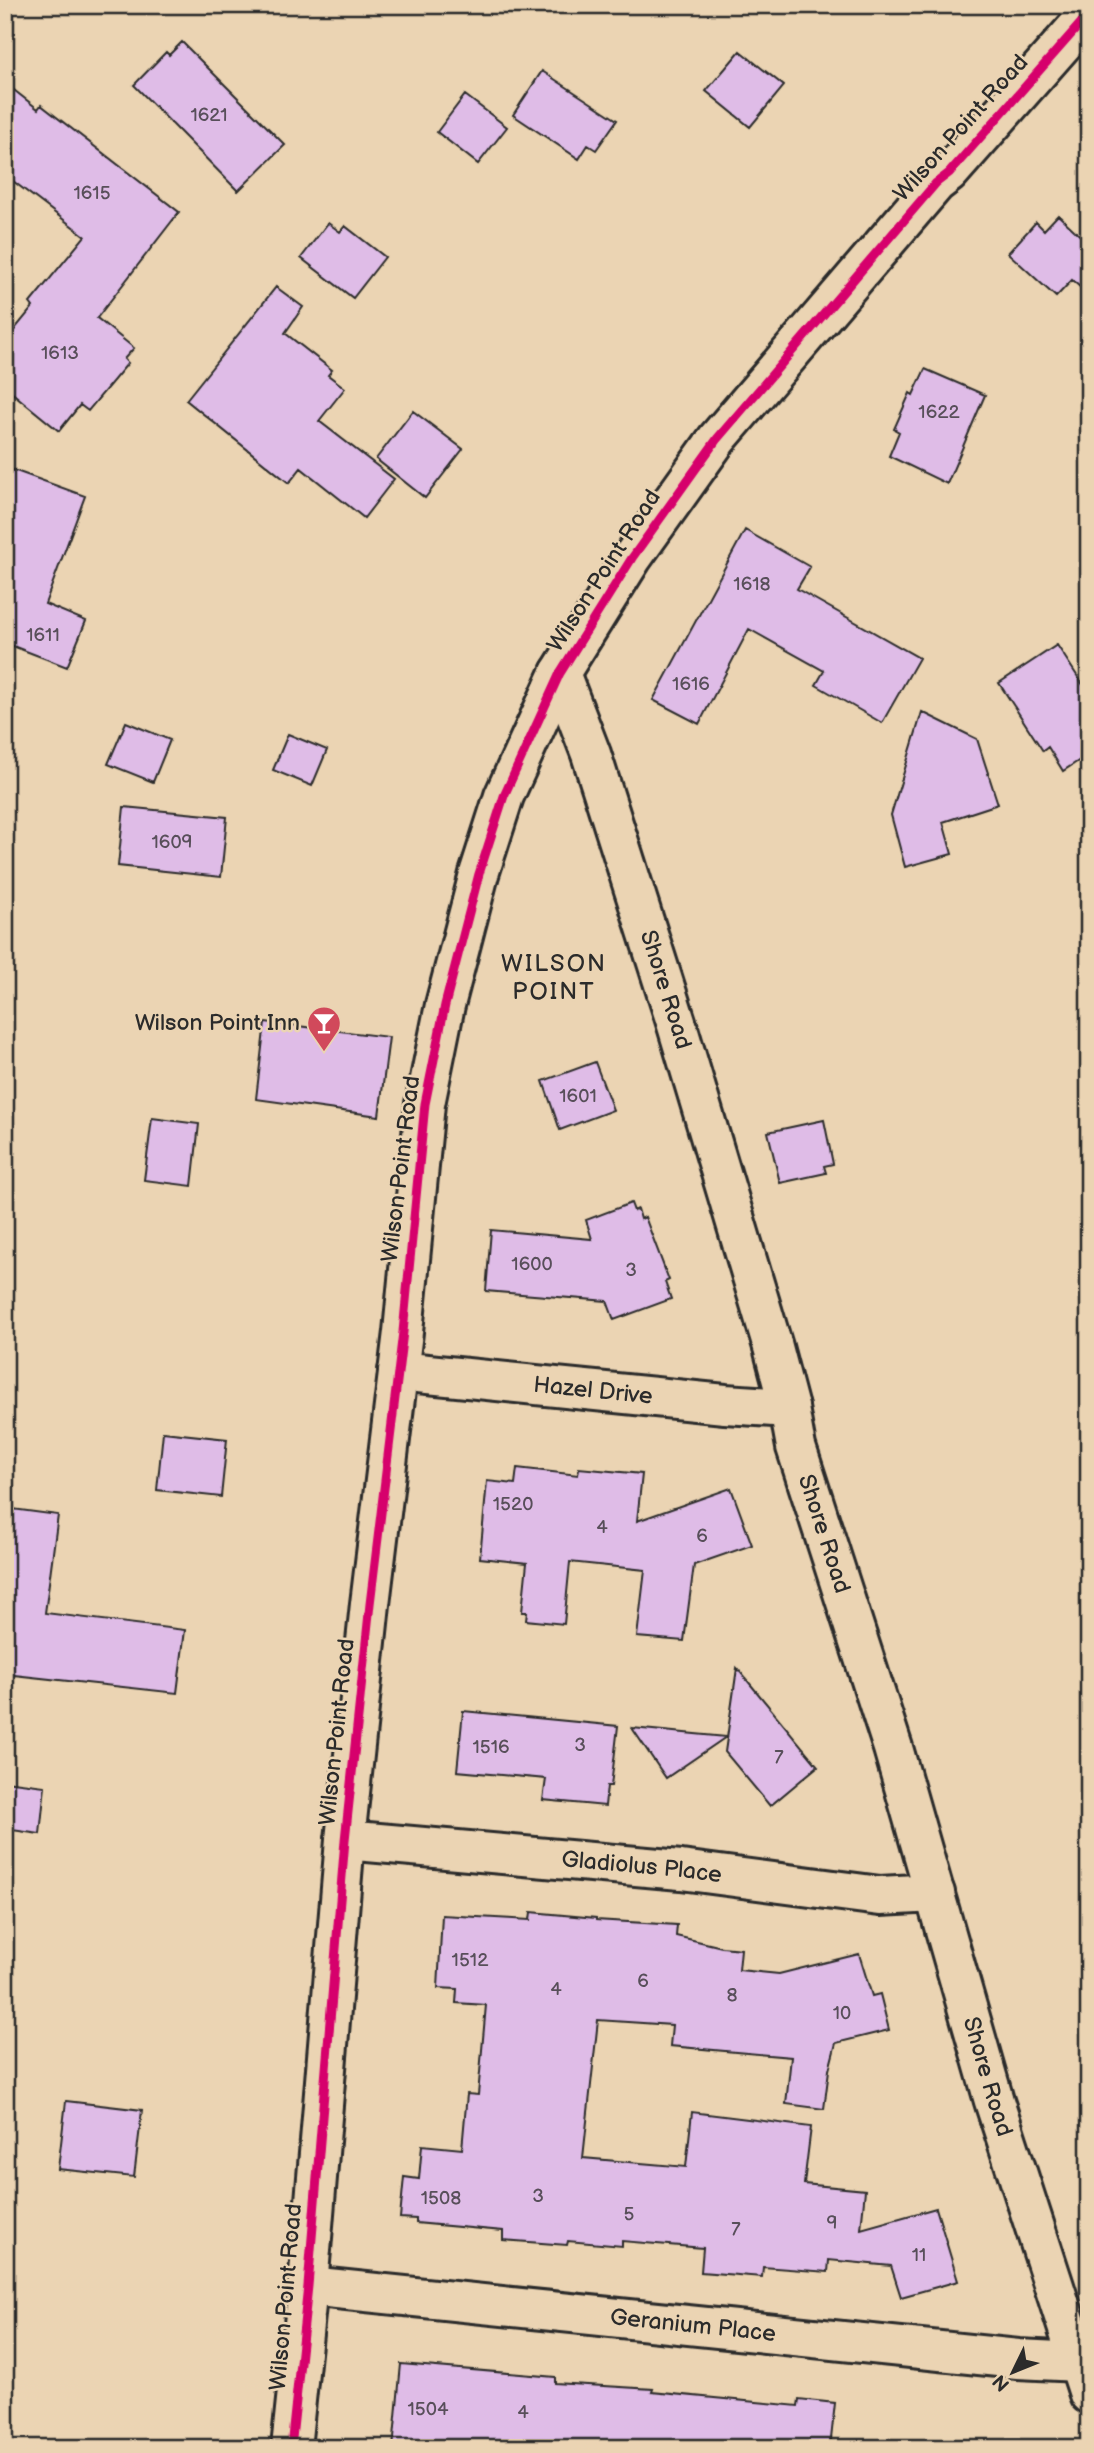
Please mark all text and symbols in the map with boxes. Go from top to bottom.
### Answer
street label: Wilson Point Road [888,49,1034,207]
house number: 1621 [190,104,228,127]
house number: 1615 [73,182,111,205]
house number: 1613 [41,342,79,365]
house number: 1622 [918,401,960,424]
street label: Wilson Point Road [541,485,667,657]
house number: 1618 [733,573,771,596]
house number: 1611 [26,624,60,647]
house number: 1616 [672,673,710,696]
house number: 1609 [151,831,193,854]
street label: Shore Road [634,927,697,1053]
district label: WILSON POINT [501,949,607,1006]
bar icon: Wilson Point Inn [305,1004,343,1053]
place label: Wilson Point Inn [135,1009,300,1037]
street label: Wilson Point Road [376,1074,426,1264]
house number: 1601 [559,1085,597,1108]
house number: 1600 [511,1253,553,1276]
house number: 3 [625,1259,637,1282]
street label: Hazel Drive [532,1371,654,1411]
street label: Shore Road [792,1471,856,1597]
house number: 1520 [493,1493,533,1516]
house number: 4 [596,1516,608,1539]
house number: 6 [696,1525,708,1548]
street label: Wilson Point Road [313,1637,361,1827]
house number: 3 [574,1734,586,1757]
house number: 1516 [472,1736,510,1759]
house number: 7 [774,1746,784,1769]
street label: Gladiolus Place [560,1845,724,1889]
house number: 1512 [452,1949,489,1972]
house number: 6 [637,1970,649,1993]
house number: 4 [550,1978,562,2001]
house number: 8 [726,1984,738,2007]
house number: 10 [833,2002,851,2025]
street label: Shore Road [957,2014,1019,2140]
house number: 3 [532,2185,544,2208]
house number: 1508 [421,2187,461,2210]
street label: Wilson Point Road [264,2202,308,2392]
house number: 5 [624,2203,635,2226]
house number: 9 [827,2212,837,2235]
house number: 7 [731,2218,741,2241]
house number: 11 [912,2244,926,2267]
street label: Geranium Place [609,2303,777,2348]
north arrow [978,2338,1048,2408]
text: N [988,2370,1015,2396]
house number: 1504 [407,2398,449,2421]
house number: 4 [517,2401,529,2424]

